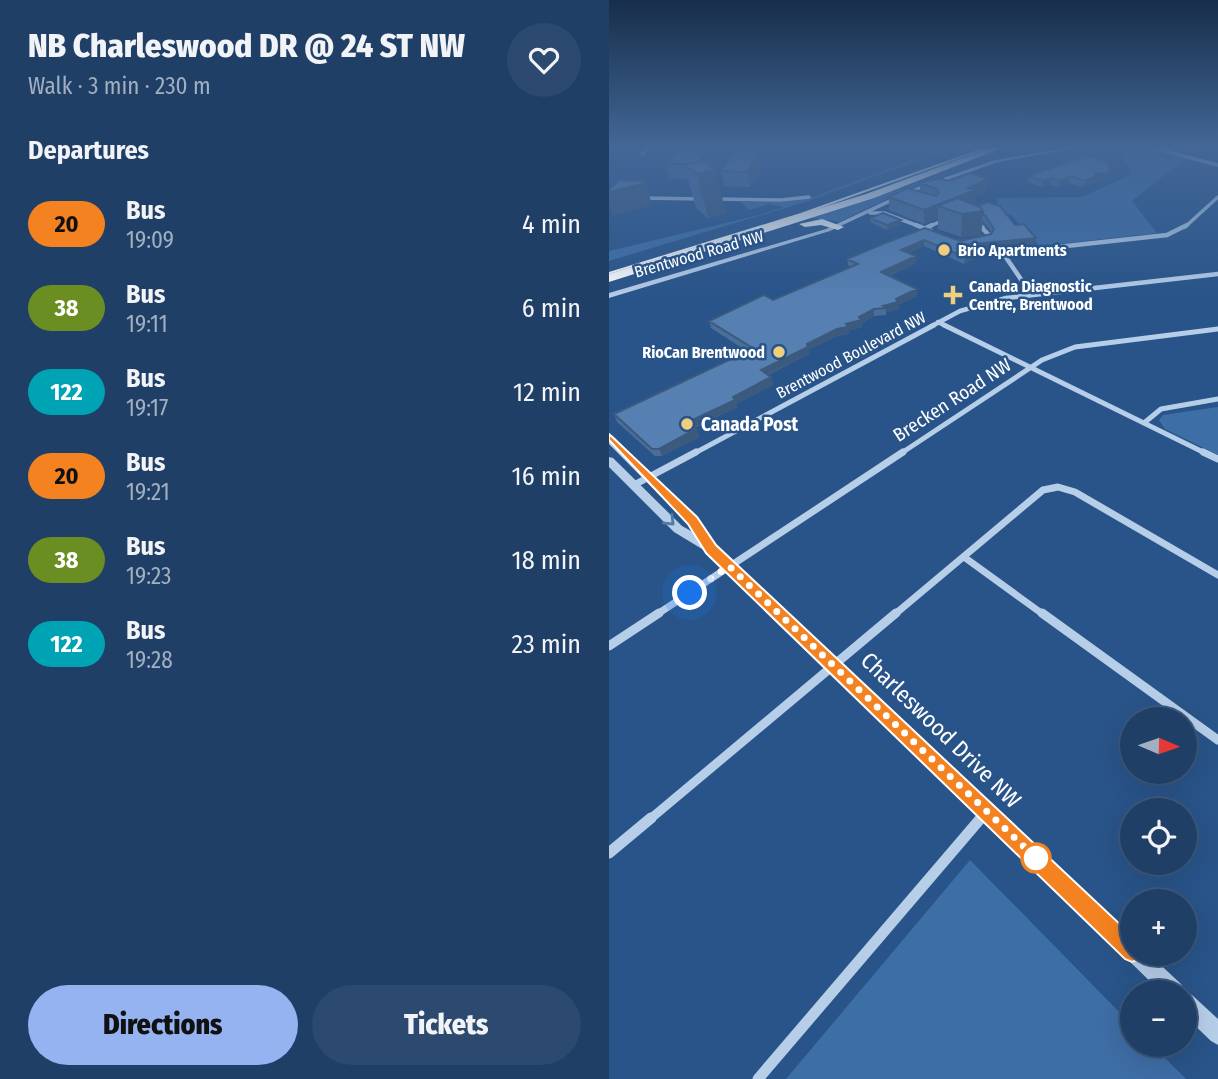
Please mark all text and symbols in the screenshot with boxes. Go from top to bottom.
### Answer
button: heart [507,23,581,97]
text: NB Charleswood DR @ 24 ST NW [28,26,465,66]
text: Walk · 3 min · 230 m [28,72,211,100]
text: Departures [28,135,149,166]
text: Bus [126,195,165,226]
text: 4 min [522,209,581,240]
text: 20 [54,210,79,238]
text: 19:09 [126,226,174,254]
street label: Brentwood Road NW [632,226,766,282]
place label: Brio Apartments [958,241,1067,260]
marker: Brio Apartments [936,242,952,258]
place label: Canada Diagnostic Centre, Brentwood [969,277,1093,314]
text: Bus [126,279,165,310]
marker: Canada Diagnostic Centre, Brentwood [943,285,963,305]
text: 6 min [522,293,581,324]
text: 38 [54,294,79,322]
street label: Brentwood Boulevard NW [773,308,929,402]
text: 19:11 [126,310,168,338]
place label: RioCan Brentwood [642,343,765,362]
marker: RioCan Brentwood [771,344,787,360]
street label: Brecken Road NW [889,353,1015,447]
text: Bus [126,363,165,394]
text: 12 min [513,377,581,408]
text: 122 [50,378,83,406]
text: 19:17 [126,394,168,422]
place label: Canada Post [701,413,799,436]
marker: Canada Post [679,416,695,432]
text: Bus [126,447,165,478]
text: 16 min [512,461,581,492]
text: 20 [54,462,79,490]
text: 19:21 [126,478,170,506]
one-way arrow [662,512,675,525]
text: Bus [126,531,165,562]
text: 18 min [512,545,581,576]
text: 38 [54,546,79,574]
text: 19:23 [126,562,172,590]
your location [672,575,707,610]
text: Bus [126,615,165,646]
text: 23 min [512,629,581,660]
text: 122 [50,630,83,658]
text: 19:28 [126,646,173,674]
street label: Charleswood Drive NW [855,646,1027,814]
north arrow [1120,707,1197,784]
map controls [1120,707,1197,1057]
button: locate [1120,798,1197,875]
unlabelled marker [1021,843,1051,873]
button: + [1120,889,1197,966]
button: − [1120,980,1197,1057]
button: Directions [28,985,298,1065]
button: Tickets [312,985,581,1065]

